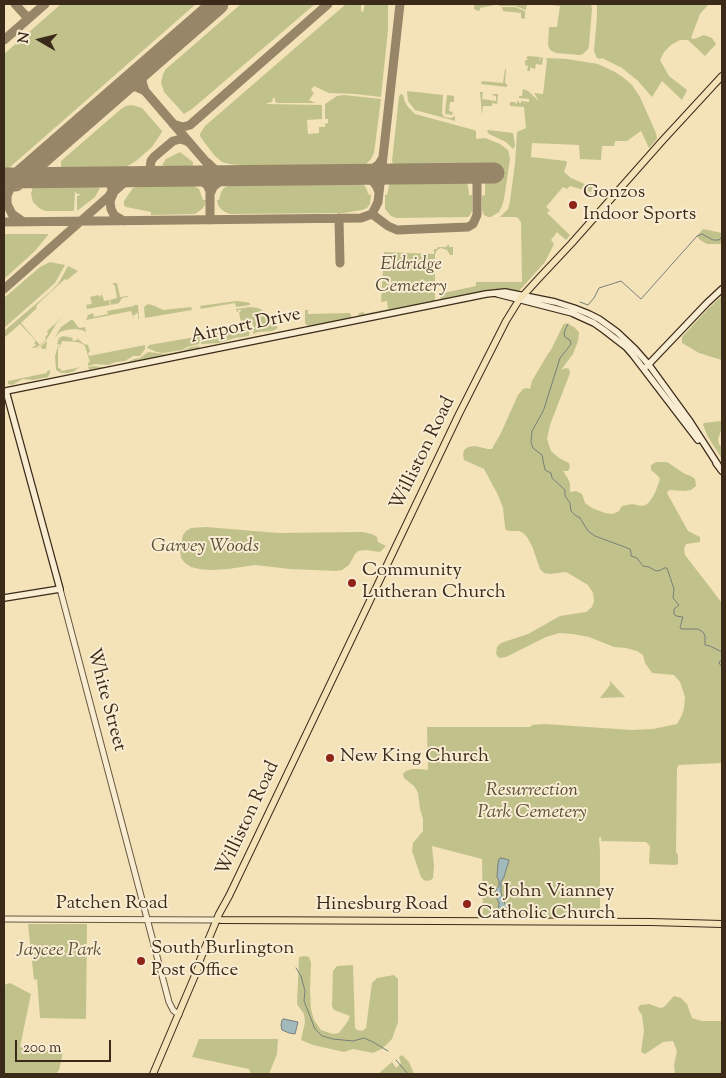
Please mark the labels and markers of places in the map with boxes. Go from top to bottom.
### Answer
place label: Gonzos Indoor Sports [583,183,696,227]
marker: Gonzos Indoor Sports [567,199,579,211]
place label: Community Lutheran Church [362,561,506,605]
marker: Community Lutheran Church [346,577,358,589]
place label: New King Church [340,747,489,769]
marker: New King Church [324,752,336,764]
place label: St. John Vianney Catholic Church [477,882,616,926]
marker: St. John Vianney Catholic Church [461,898,473,910]
place label: South Burlington Post Office [151,939,294,983]
marker: South Burlington Post Office [135,955,147,967]

